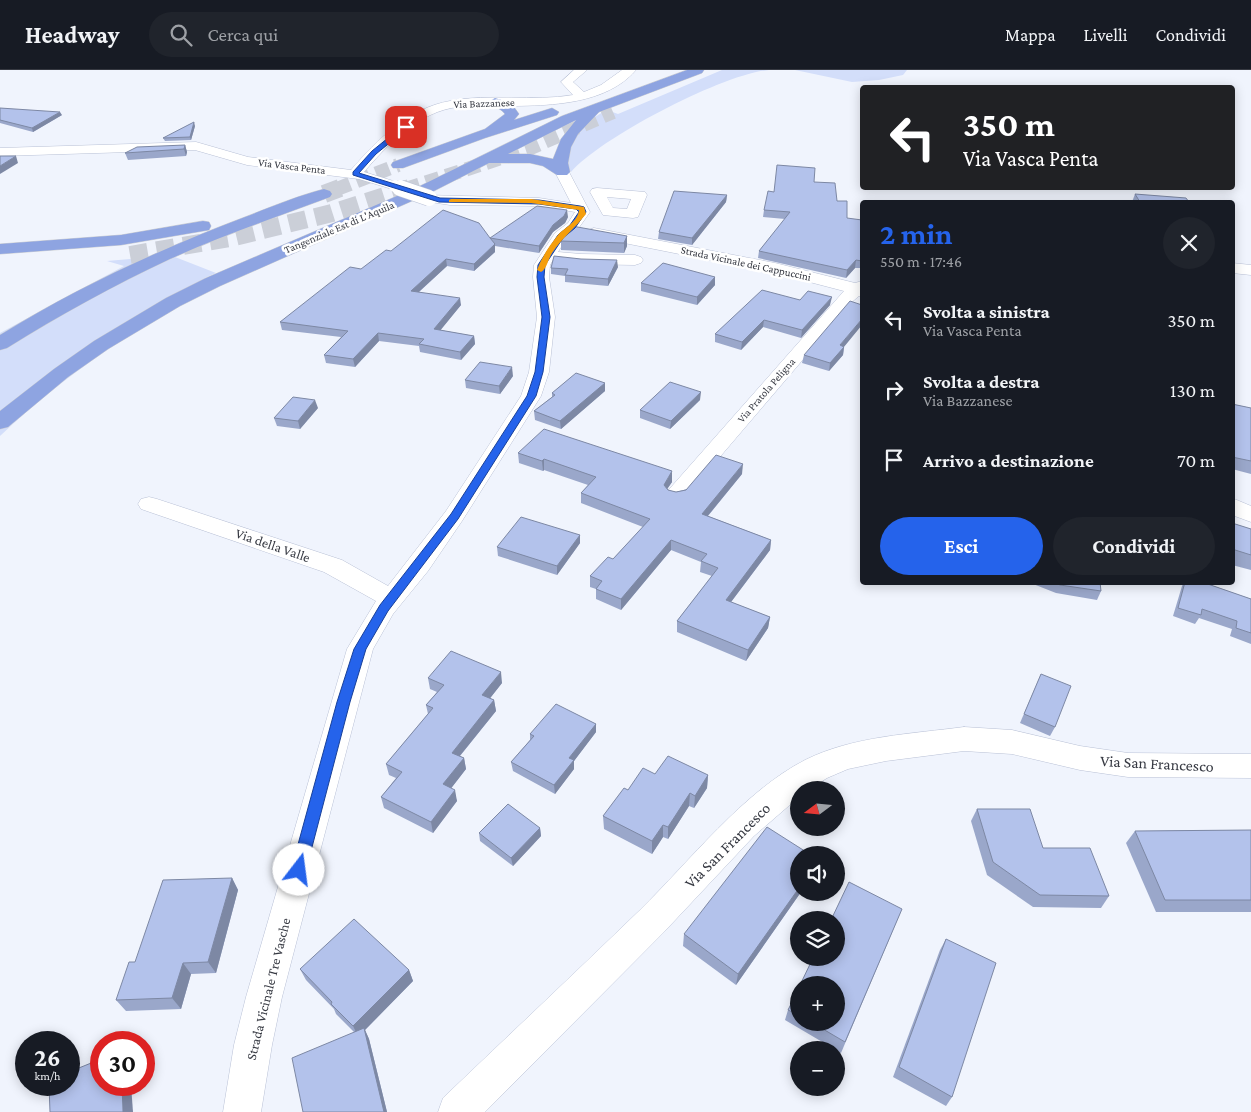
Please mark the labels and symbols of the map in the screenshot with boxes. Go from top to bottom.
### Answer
street label: Via Bazzanese [453,96,515,110]
pin [385,106,427,148]
street label: Via Vasca Penta [258,156,326,176]
street label: Tangenziale Est di L'Aquila [282,198,396,257]
street label: Strada Vicinale dei Cappuccini [680,243,812,284]
street label: Via Pratola Peligna [735,355,798,425]
street label: Via della Valle [234,525,312,565]
street label: Via San Francesco [1100,752,1214,775]
north arrow [790,781,845,836]
street label: Via San Francesco [681,799,774,891]
position arrow [272,843,324,895]
street label: Strada Vicinale Tre Vasche [243,916,293,1062]
speed limit sign: 30 [90,1031,155,1096]

